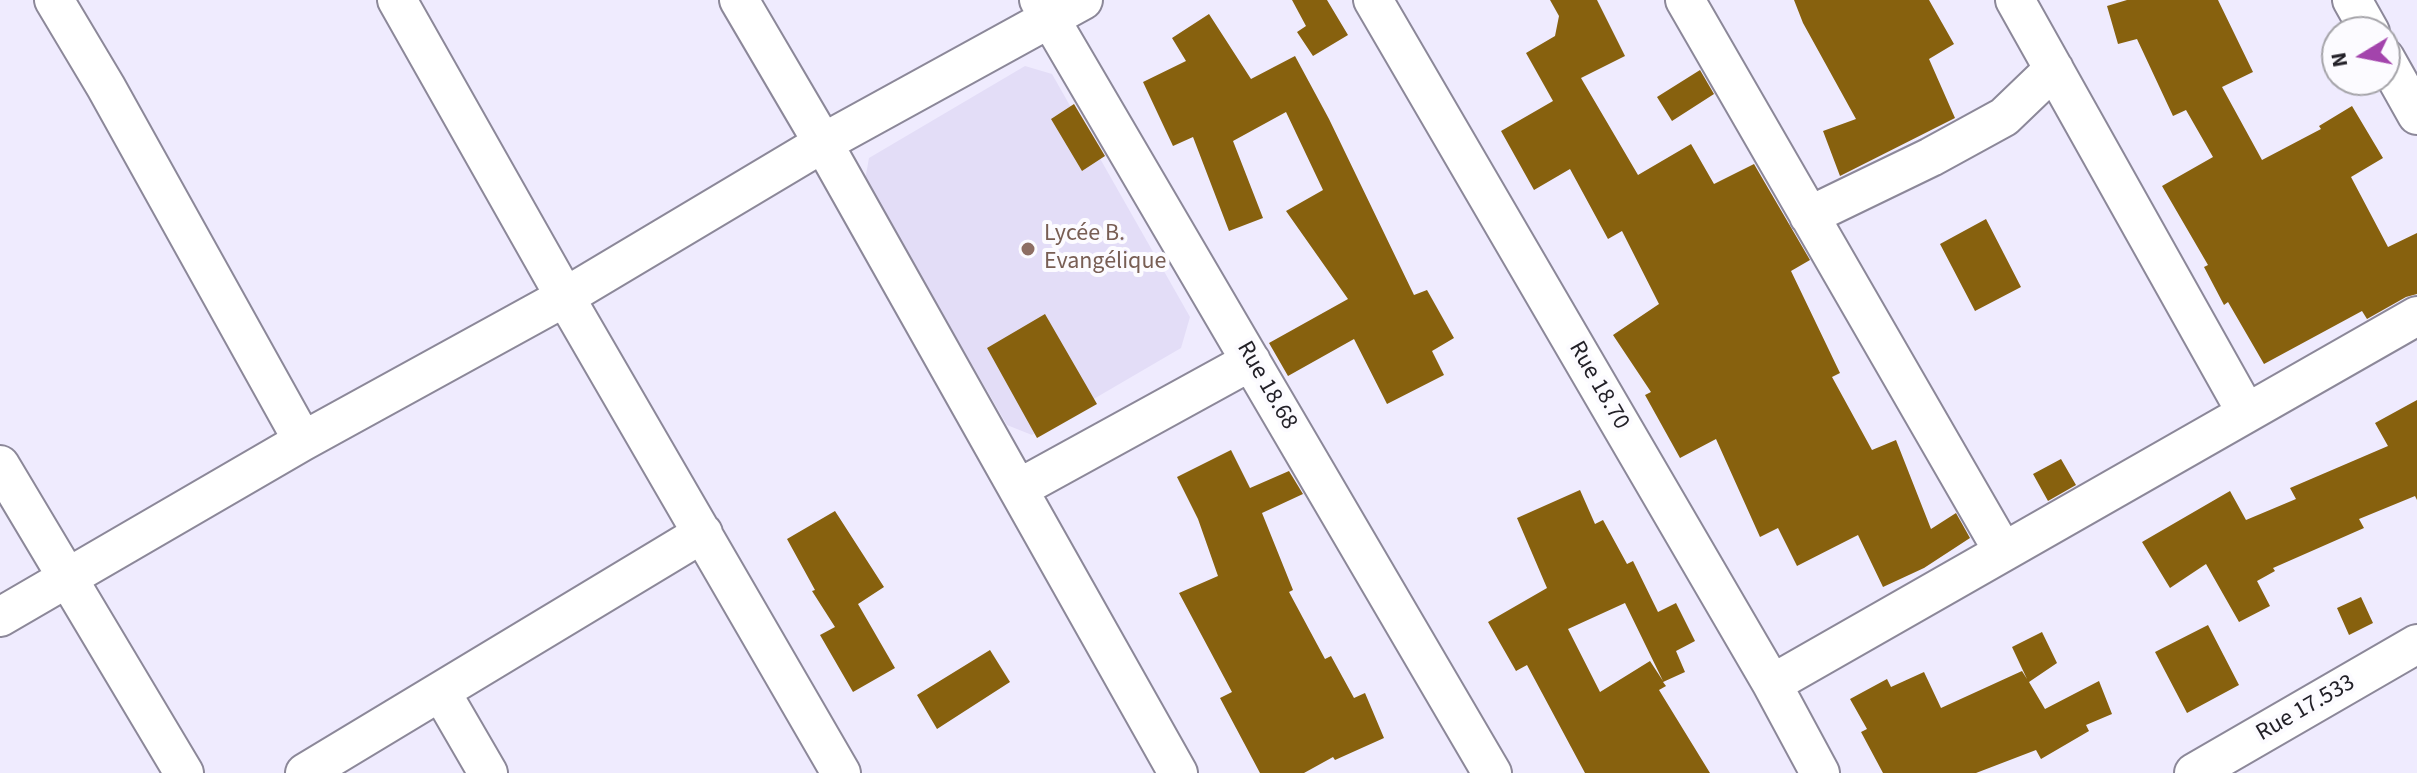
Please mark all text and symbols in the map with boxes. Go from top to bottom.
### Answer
north arrow [2321,16,2401,96]
text: N [2322,50,2356,70]
place label: Lycée B. Evangélique [1044,221,1166,277]
marker: Lycée B. Evangélique [1019,240,1037,258]
street label: Rue 18.68 [1229,337,1303,435]
street label: Rue 18.70 [1561,337,1635,435]
street label: Rue 17.533 [2252,669,2360,749]

